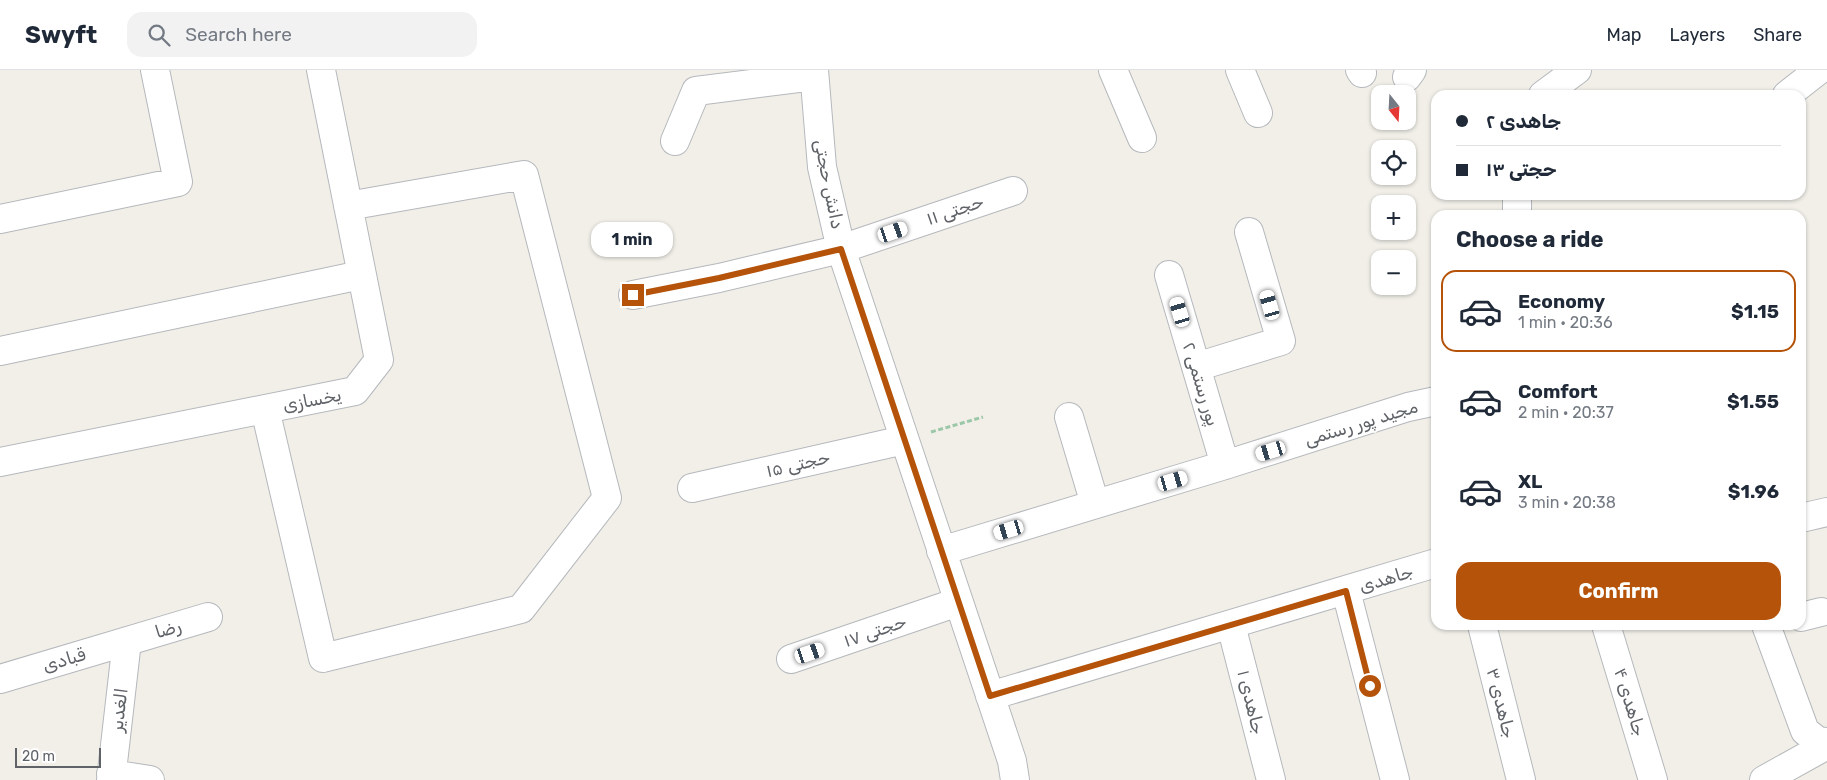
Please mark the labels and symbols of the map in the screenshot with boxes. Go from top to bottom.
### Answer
north arrow [1371,85,1416,130]
street label: دانش حجتی [810,137,848,231]
street label: حجتی ۱۱ [923,190,987,230]
car [876,220,909,244]
callout: 1 min [592,222,674,258]
route end [622,284,644,306]
car [1258,289,1281,321]
car [1168,295,1191,329]
street label: پور رستمی ۲ [1177,339,1224,429]
street label: یخسازی [281,384,343,416]
street label: مجید پور رستمی [1302,395,1421,452]
car [1254,439,1287,463]
street label: حجتی ۱۵ [764,446,832,482]
car [1156,470,1189,492]
car [992,518,1025,542]
street label: جاهدی [1356,560,1416,598]
street label: حجتی ۱۷ [841,610,909,652]
street label: رضا [152,615,184,643]
car [793,641,826,665]
street label: قبادی [40,643,88,677]
street label: جاهدی ۴ [1609,665,1651,739]
street label: جاهدی ۳ [1482,666,1520,740]
street label: جاهدی ۱ [1232,668,1270,736]
route start [1359,675,1381,697]
street label: الغدیر [105,687,133,734]
scale bar [15,745,101,768]

